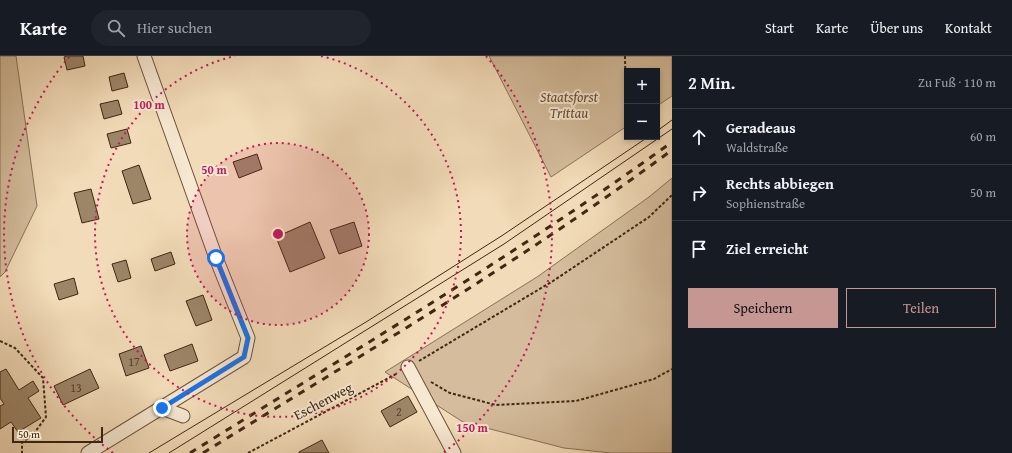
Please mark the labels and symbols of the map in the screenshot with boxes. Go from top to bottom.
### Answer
park label: Staatsforst Trittau [540,87,598,123]
text: 100 m [133,96,166,113]
text: 50 m [201,161,227,178]
centre of rings [271,227,285,241]
route start [207,249,225,267]
house number: 17 [128,353,140,370]
street label: Eschenweg [290,377,356,425]
house number: 13 [70,379,82,396]
route end [153,399,171,417]
house number: 2 [396,403,402,420]
text: 150 m [456,419,489,436]
scale bar [12,425,103,444]

